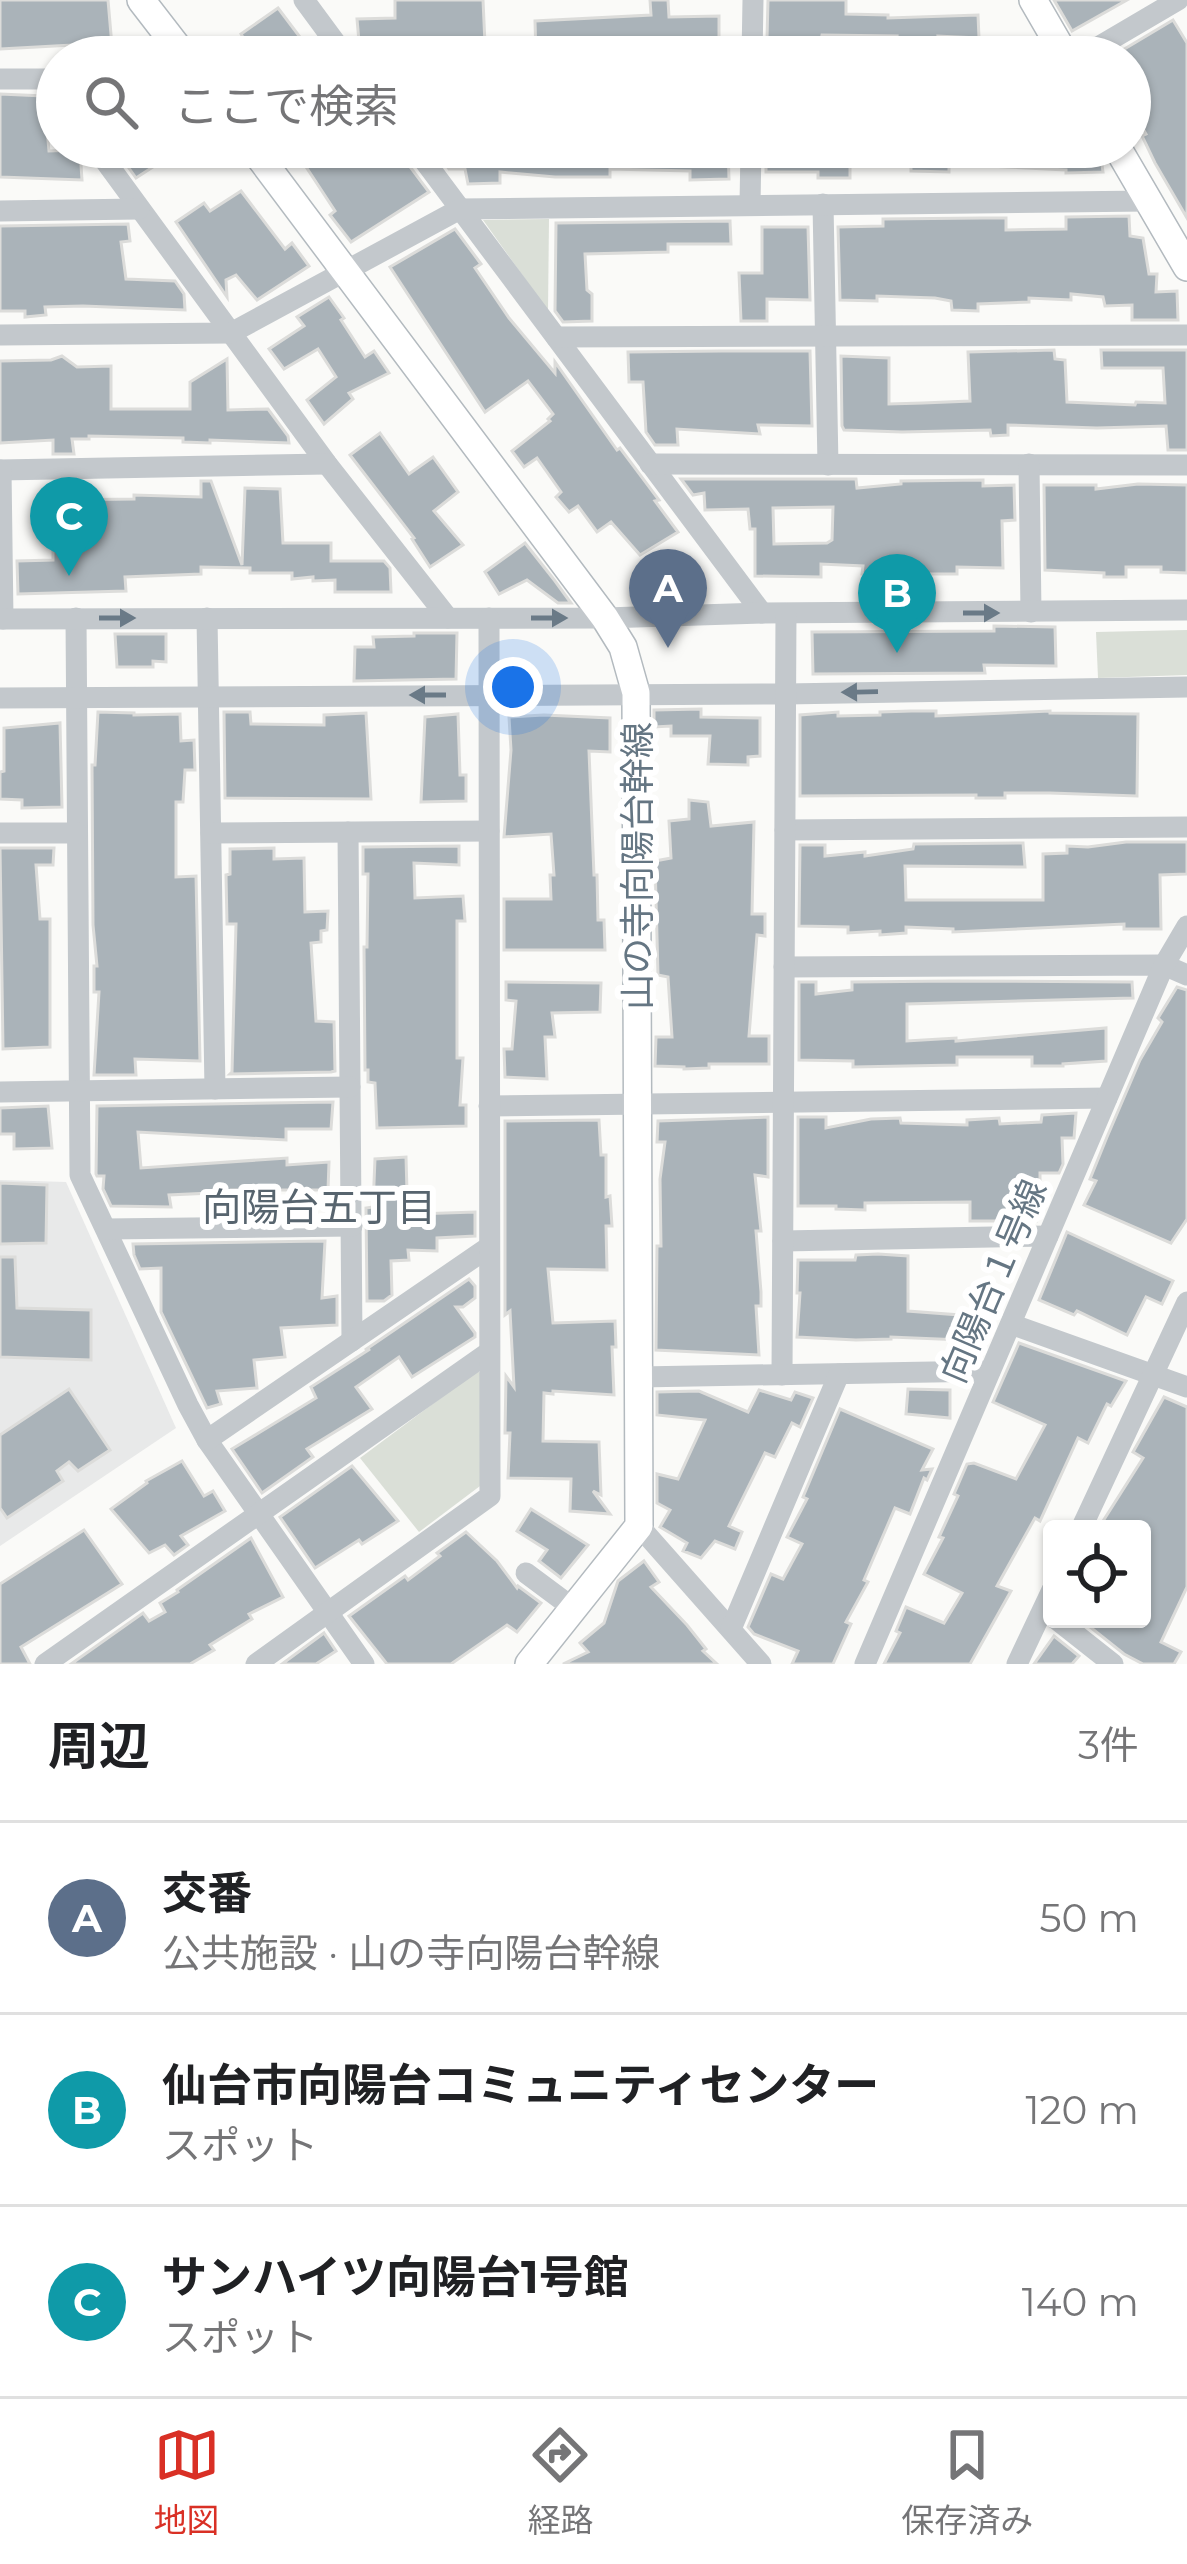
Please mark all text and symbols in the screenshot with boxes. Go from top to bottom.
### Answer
search box [36,36,1151,168]
icon: search [78,69,144,135]
text: ここで検索 [174,78,399,133]
pin: C [30,477,108,576]
pin: A [629,549,707,648]
pin: B [858,554,936,653]
one-way arrow [963,603,1001,622]
one-way arrow [99,608,137,628]
one-way arrow [531,608,569,628]
your location [483,657,543,717]
one-way arrow [840,683,878,702]
one-way arrow [408,685,446,705]
street label: 山の寺向陽台幹線 [615,722,659,1010]
street label: 向陽台１号線 [931,1173,1055,1389]
district label: 向陽台五丁目 [202,1183,436,1231]
map controls [1043,1520,1151,1628]
button: locate [1043,1520,1151,1628]
text: 周辺 [48,1715,150,1777]
text: 3件 [1078,1721,1139,1769]
text: 交番 [162,1865,252,1920]
text: A [72,1894,102,1942]
text: 50 m [1040,1894,1139,1942]
text: 公共施設 · 山の寺向陽台幹線 [162,1929,660,1977]
text: 仙台市向陽台コミュニティセンター [162,2057,879,2112]
text: B [72,2086,102,2134]
text: 120 m [1025,2086,1139,2134]
text: スポット [162,2121,318,2169]
text: サンハイツ向陽台1号館 [162,2249,629,2304]
text: C [73,2278,101,2326]
text: 140 m [1022,2278,1139,2326]
text: スポット [162,2313,318,2361]
tab: 地図 [154,2422,220,2542]
tab: 経路 [527,2422,593,2542]
tab: 保存済み [901,2422,1033,2542]

